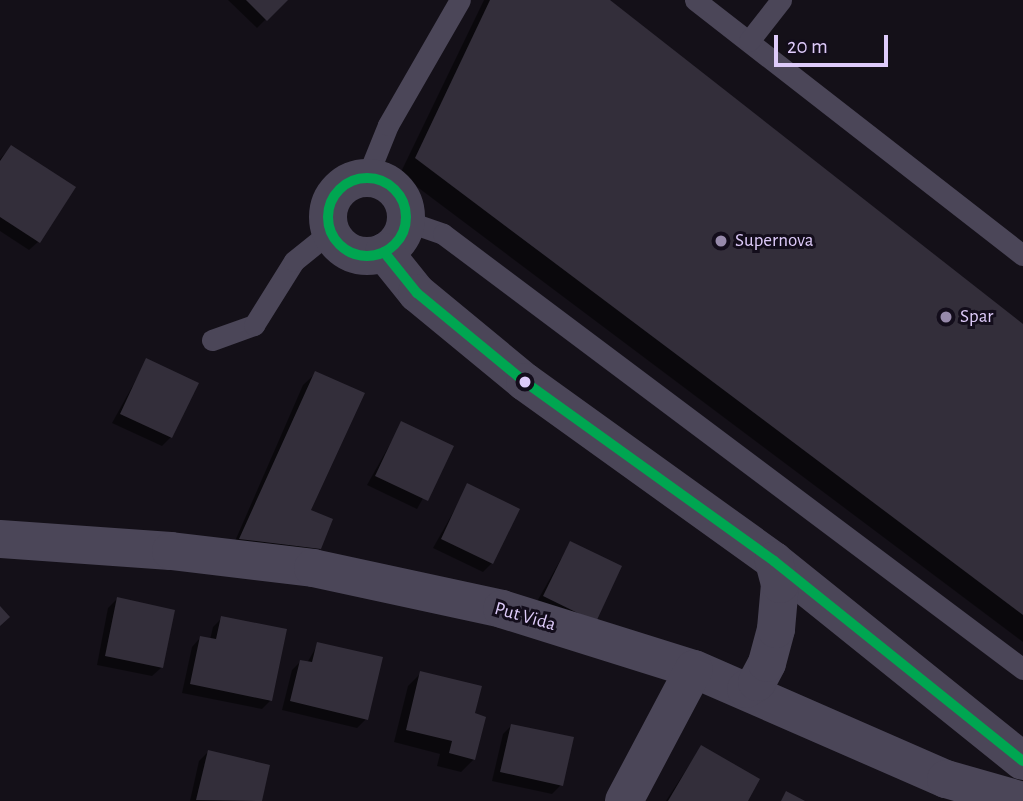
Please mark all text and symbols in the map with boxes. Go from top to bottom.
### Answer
scale bar [778,21,892,65]
text: 20 m [787,36,828,57]
place label: Supernova [735,230,814,252]
marker: Supernova [713,233,729,249]
place label: Spar [960,306,993,328]
marker: Spar [938,309,954,325]
unlabelled marker [518,375,532,389]
street label: Put Vida [492,597,558,637]

